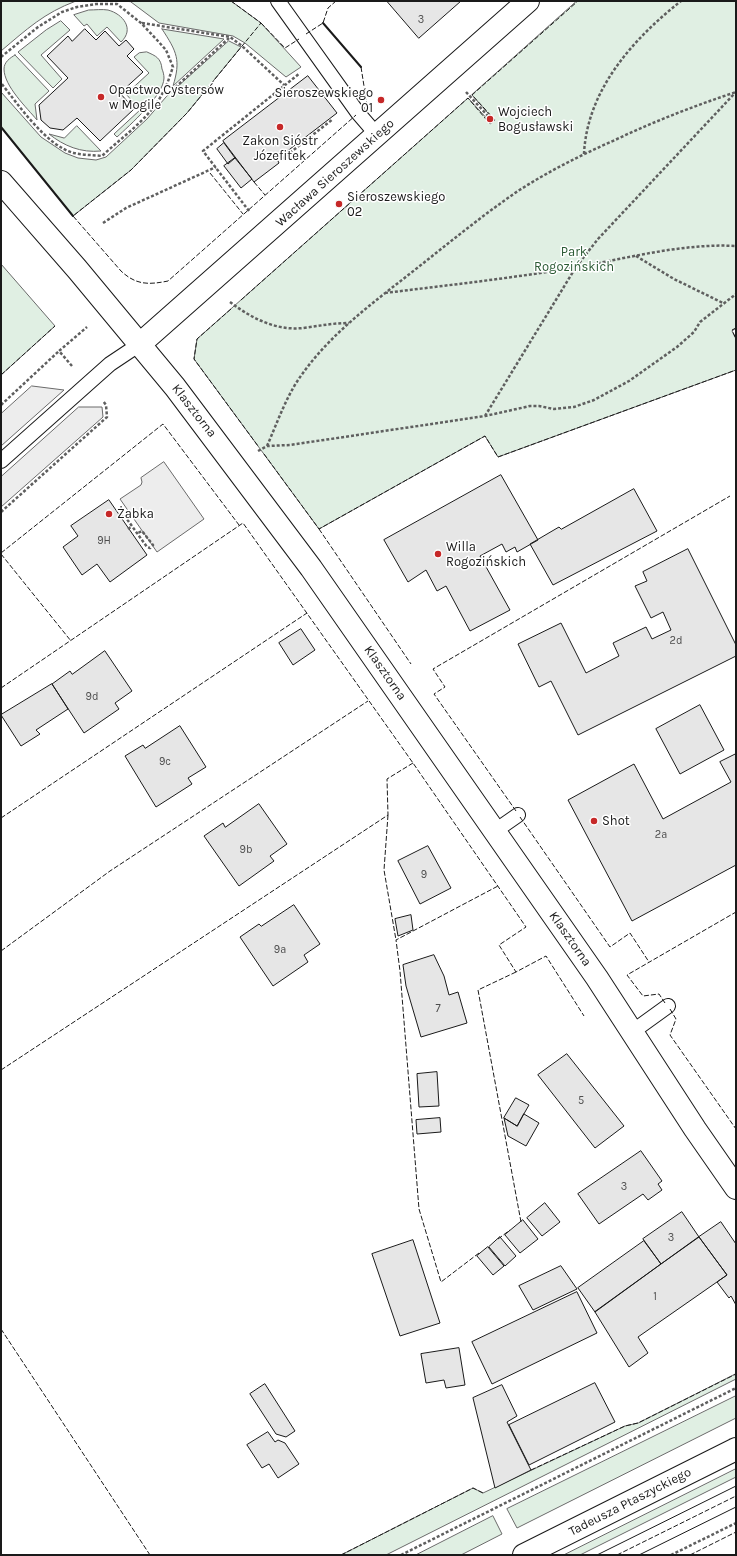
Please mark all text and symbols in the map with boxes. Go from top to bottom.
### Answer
house number: 3 [418,13,424,27]
place label: Opactwo Cystersów w Mogile [109,82,224,113]
place label: Sieroszewskiego 01 [275,85,373,116]
marker: Opactwo Cystersów w Mogile [96,92,106,102]
marker: Sieroszewskiego 01 [376,95,386,105]
place label: Wojciech Bogusławski [498,104,573,135]
marker: Wojciech Bogusławski [485,114,495,124]
street label: Wacława Sieroszewskiego [273,116,397,230]
marker: Zakon Sióstr Józefitek [275,122,285,132]
place label: Zakon Sióstr Józefitek [242,133,318,164]
place label: Sieroszewskiego 02 [347,189,445,220]
marker: Sieroszewskiego 02 [334,199,344,209]
park label: Park Rogozińskich [534,244,614,275]
street label: Klasztorna [168,381,220,441]
place label: Żabka [117,506,154,522]
marker: Żabka [104,509,114,519]
house number: 9H [97,534,111,548]
place label: Willa Rogozińskich [446,539,526,570]
marker: Willa Rogozińskich [433,549,443,559]
house number: 2d [670,634,682,648]
street label: Klasztorna [360,643,410,703]
house number: 9d [86,690,98,704]
house number: 9c [159,755,171,769]
place label: Shot [602,813,630,829]
marker: Shot [589,816,599,826]
house number: 2a [655,828,667,842]
house number: 9b [240,843,252,857]
house number: 9 [421,868,427,882]
street label: Klasztorna [545,909,595,969]
house number: 9a [274,943,286,957]
house number: 7 [435,1002,441,1016]
house number: 5 [578,1094,584,1108]
house number: 3 [621,1180,627,1194]
house number: 3 [668,1231,674,1245]
house number: 1 [653,1290,657,1304]
street label: Tadeusza Ptaszyckiego [566,1464,694,1540]

